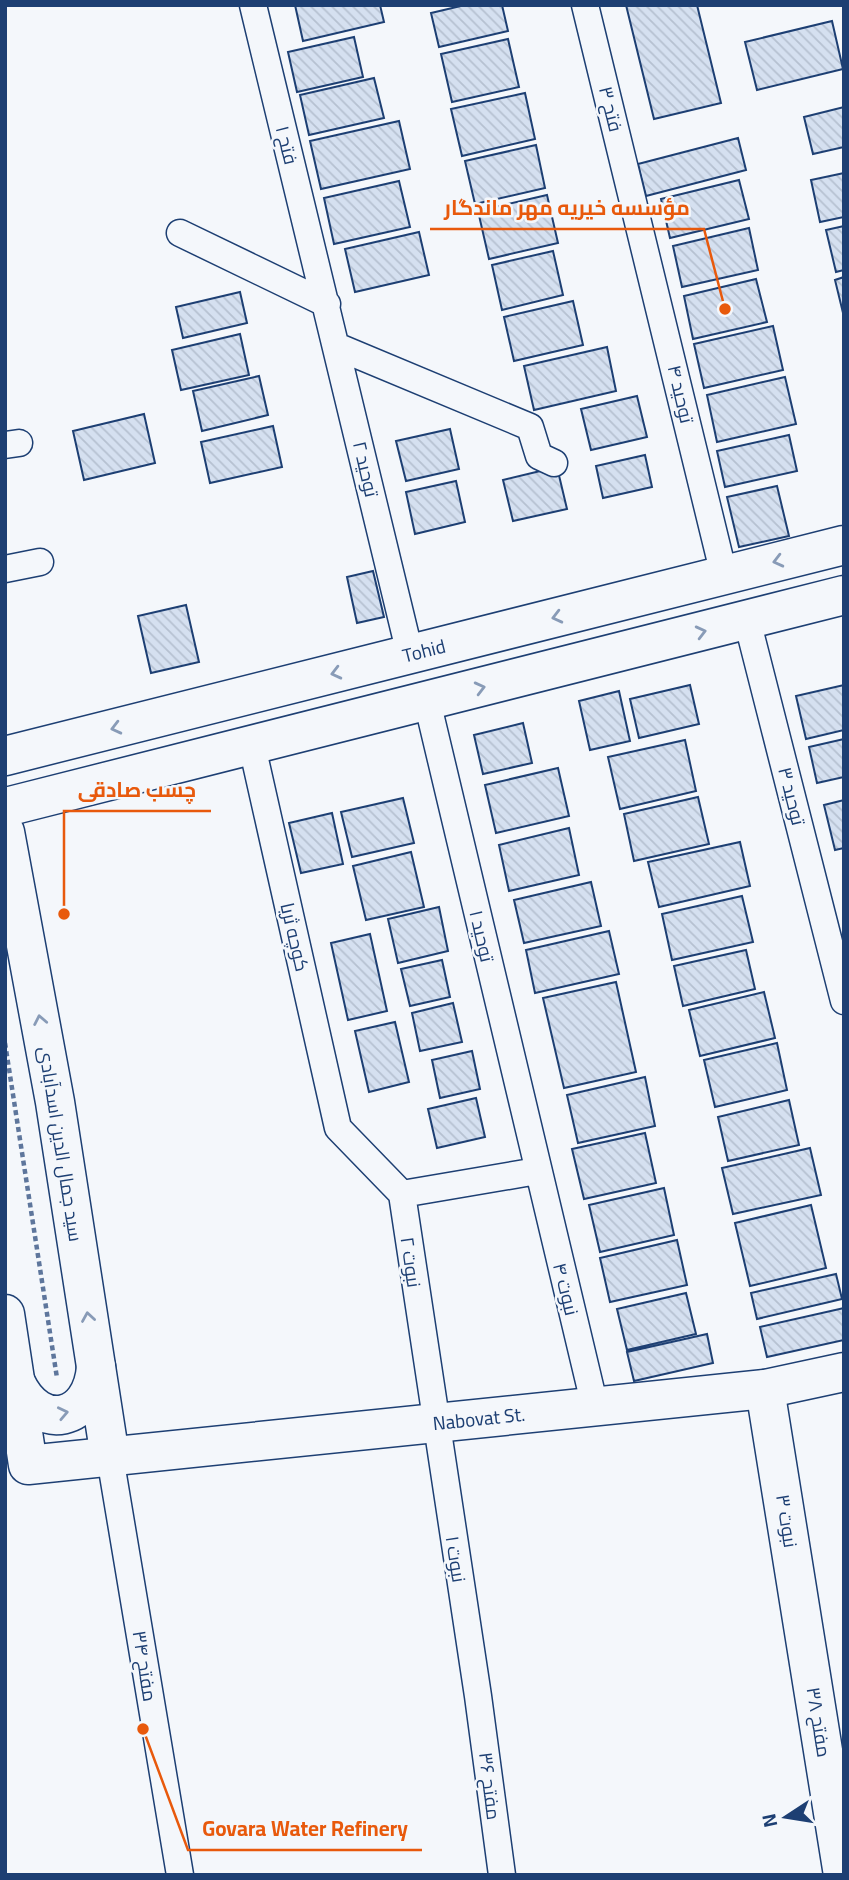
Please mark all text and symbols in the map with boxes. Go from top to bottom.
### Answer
street label: فتح ۳ [588,82,634,136]
street label: فتح ۱ [265,122,309,168]
callout: مؤسسه خیریه مهر ماندگار [430,187,704,229]
text: مؤسسه خیریه مهر ماندگار [443,188,690,227]
street label: توحید ۴ [657,361,705,427]
street label: توحید ۲ [342,437,390,501]
one-way arrow [772,553,784,567]
one-way arrow [551,609,563,623]
one-way arrow [695,626,707,640]
street label: Tohid [399,628,449,673]
one-way arrow [331,665,343,679]
one-way arrow [474,682,486,696]
one-way arrow [110,720,122,734]
street label: توحید ۳ [767,763,817,829]
callout: چسب صادقی [64,769,211,811]
text: چسب صادقی [78,770,196,809]
street label: کوچه ثریا [270,899,320,975]
street label: توحید ۱ [459,906,505,966]
one-way arrow [33,1014,48,1026]
street label: سید جمال الدین اسدآبادی [28,1044,94,1244]
street label: نبوت ۲ [390,1234,432,1290]
street label: نبوت ۴ [542,1259,590,1319]
one-way arrow [81,1311,96,1323]
street label: Nabovat St. [431,1396,527,1441]
one-way arrow [57,1406,69,1421]
street label: نبوت ۳ [765,1492,809,1550]
street label: نبوت ۱ [435,1533,477,1585]
street label: مفتح ۳۴ [122,1628,168,1704]
street label: مفتح ۳۸ [796,1684,842,1760]
street label: مفتح ۳۶ [468,1750,512,1822]
north arrow [751,1782,821,1852]
callout: Govara Water Refinery [188,1808,422,1850]
text: Govara Water Refinery [202,1809,408,1848]
text: N [750,1810,788,1831]

